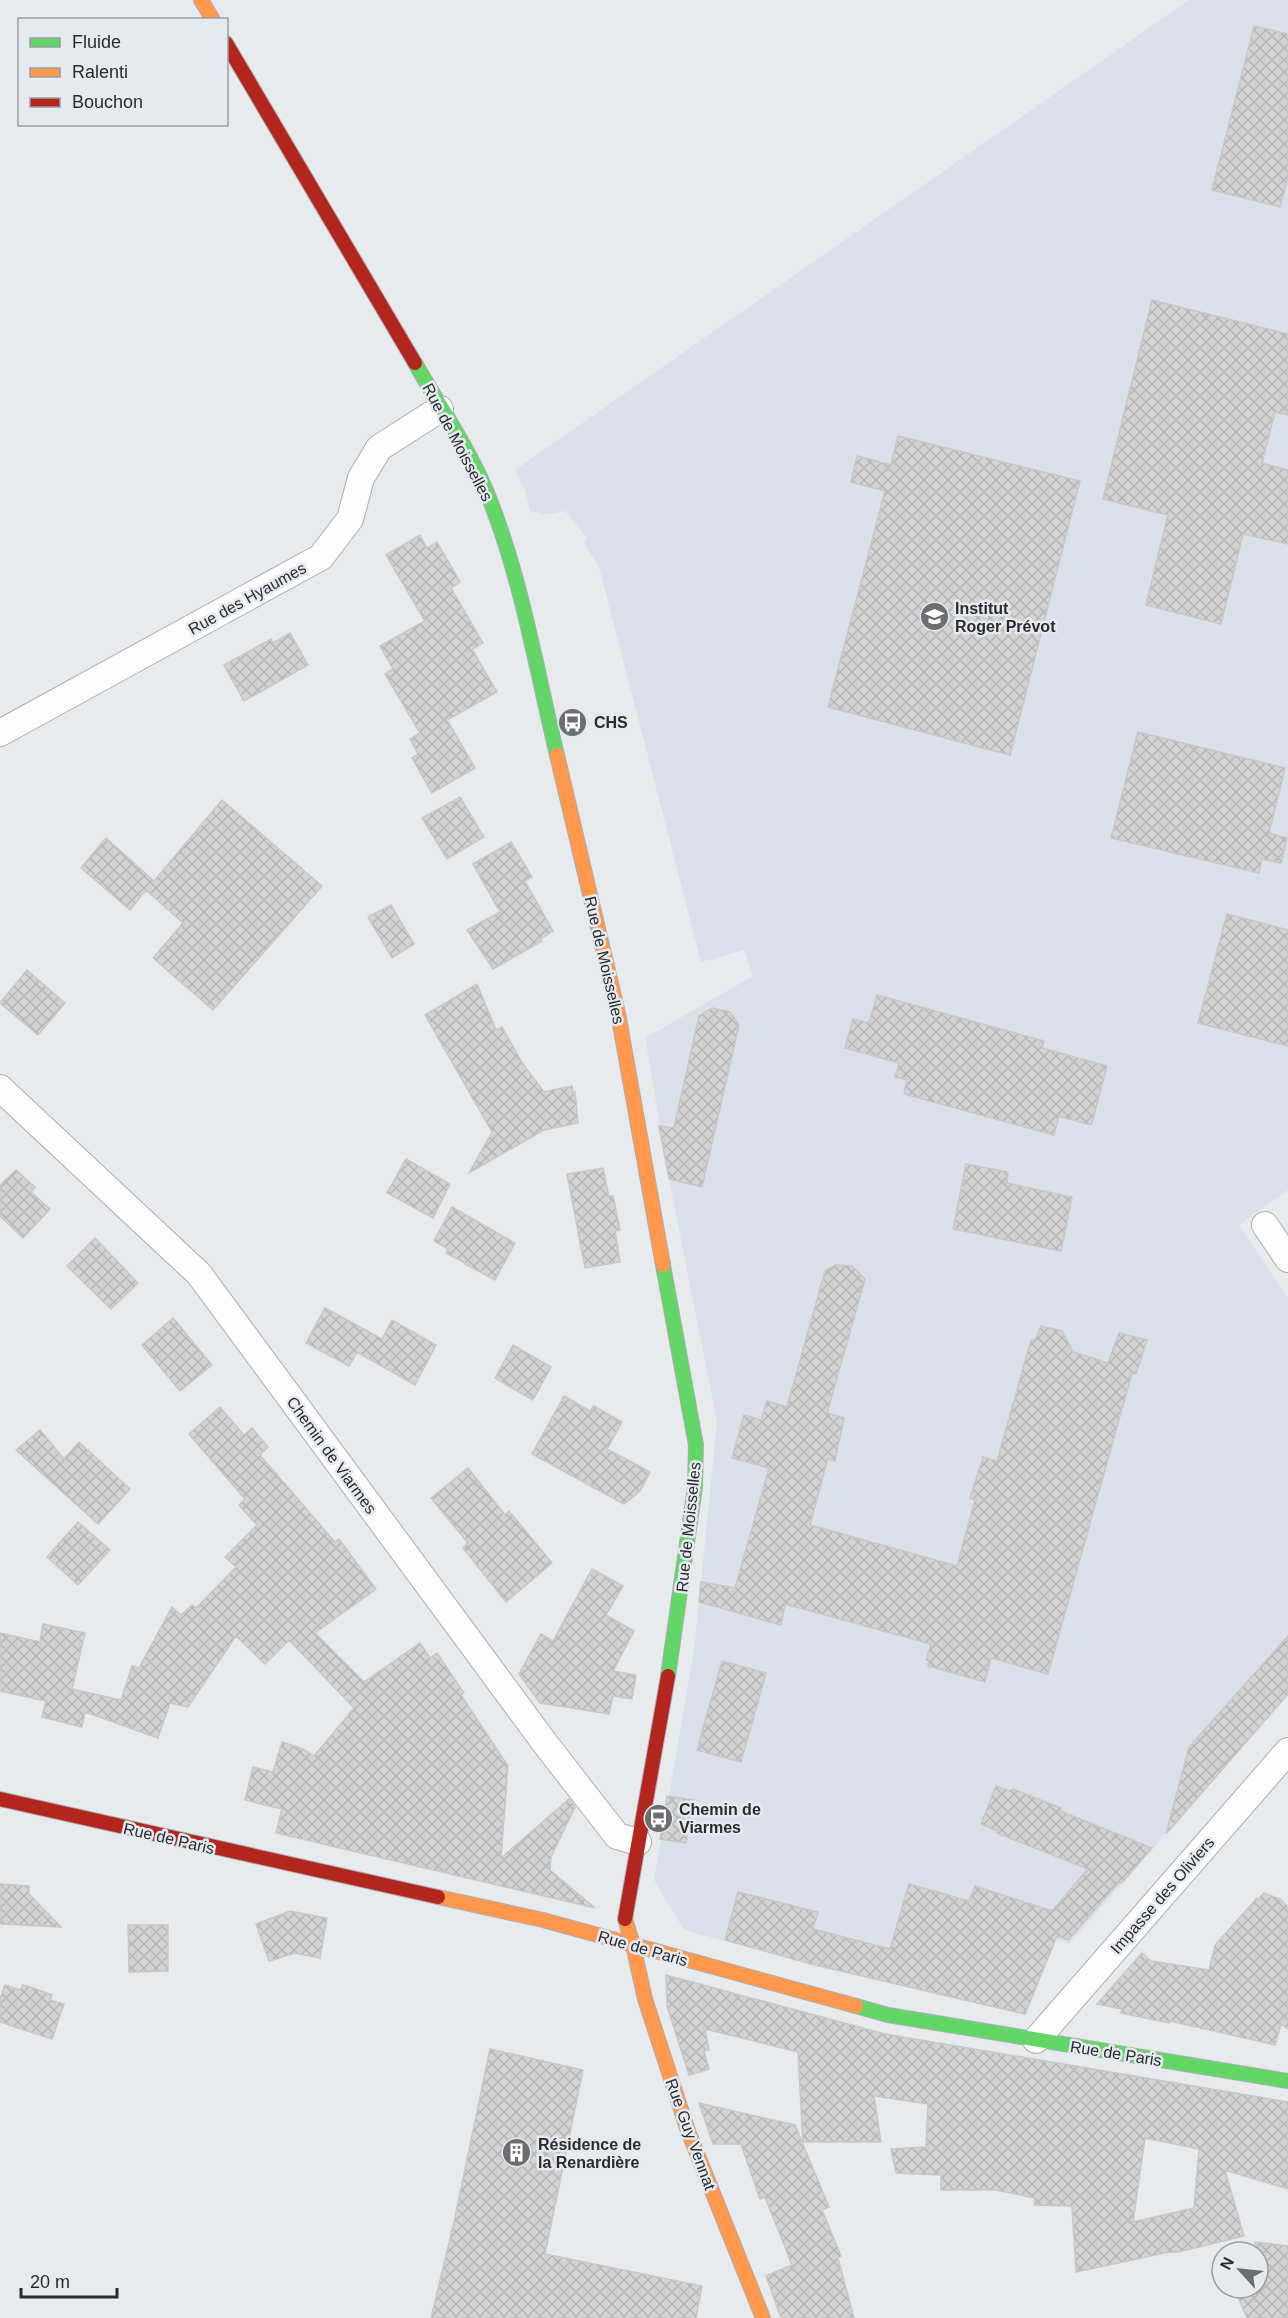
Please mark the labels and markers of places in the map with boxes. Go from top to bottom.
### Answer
place label: Institut Roger Prévot [955,600,1056,635]
school or university icon: Institut Roger Prévot [918,601,950,633]
bus stop icon: CHS [557,706,589,738]
place label: CHS [594,714,628,731]
place label: Chemin de Viarmes [679,1801,761,1836]
bus stop icon: Chemin de Viarmes [642,1802,674,1834]
place label: Résidence de la Renardière [538,2136,641,2171]
building icon: Résidence de la Renardière [501,2137,533,2169]

